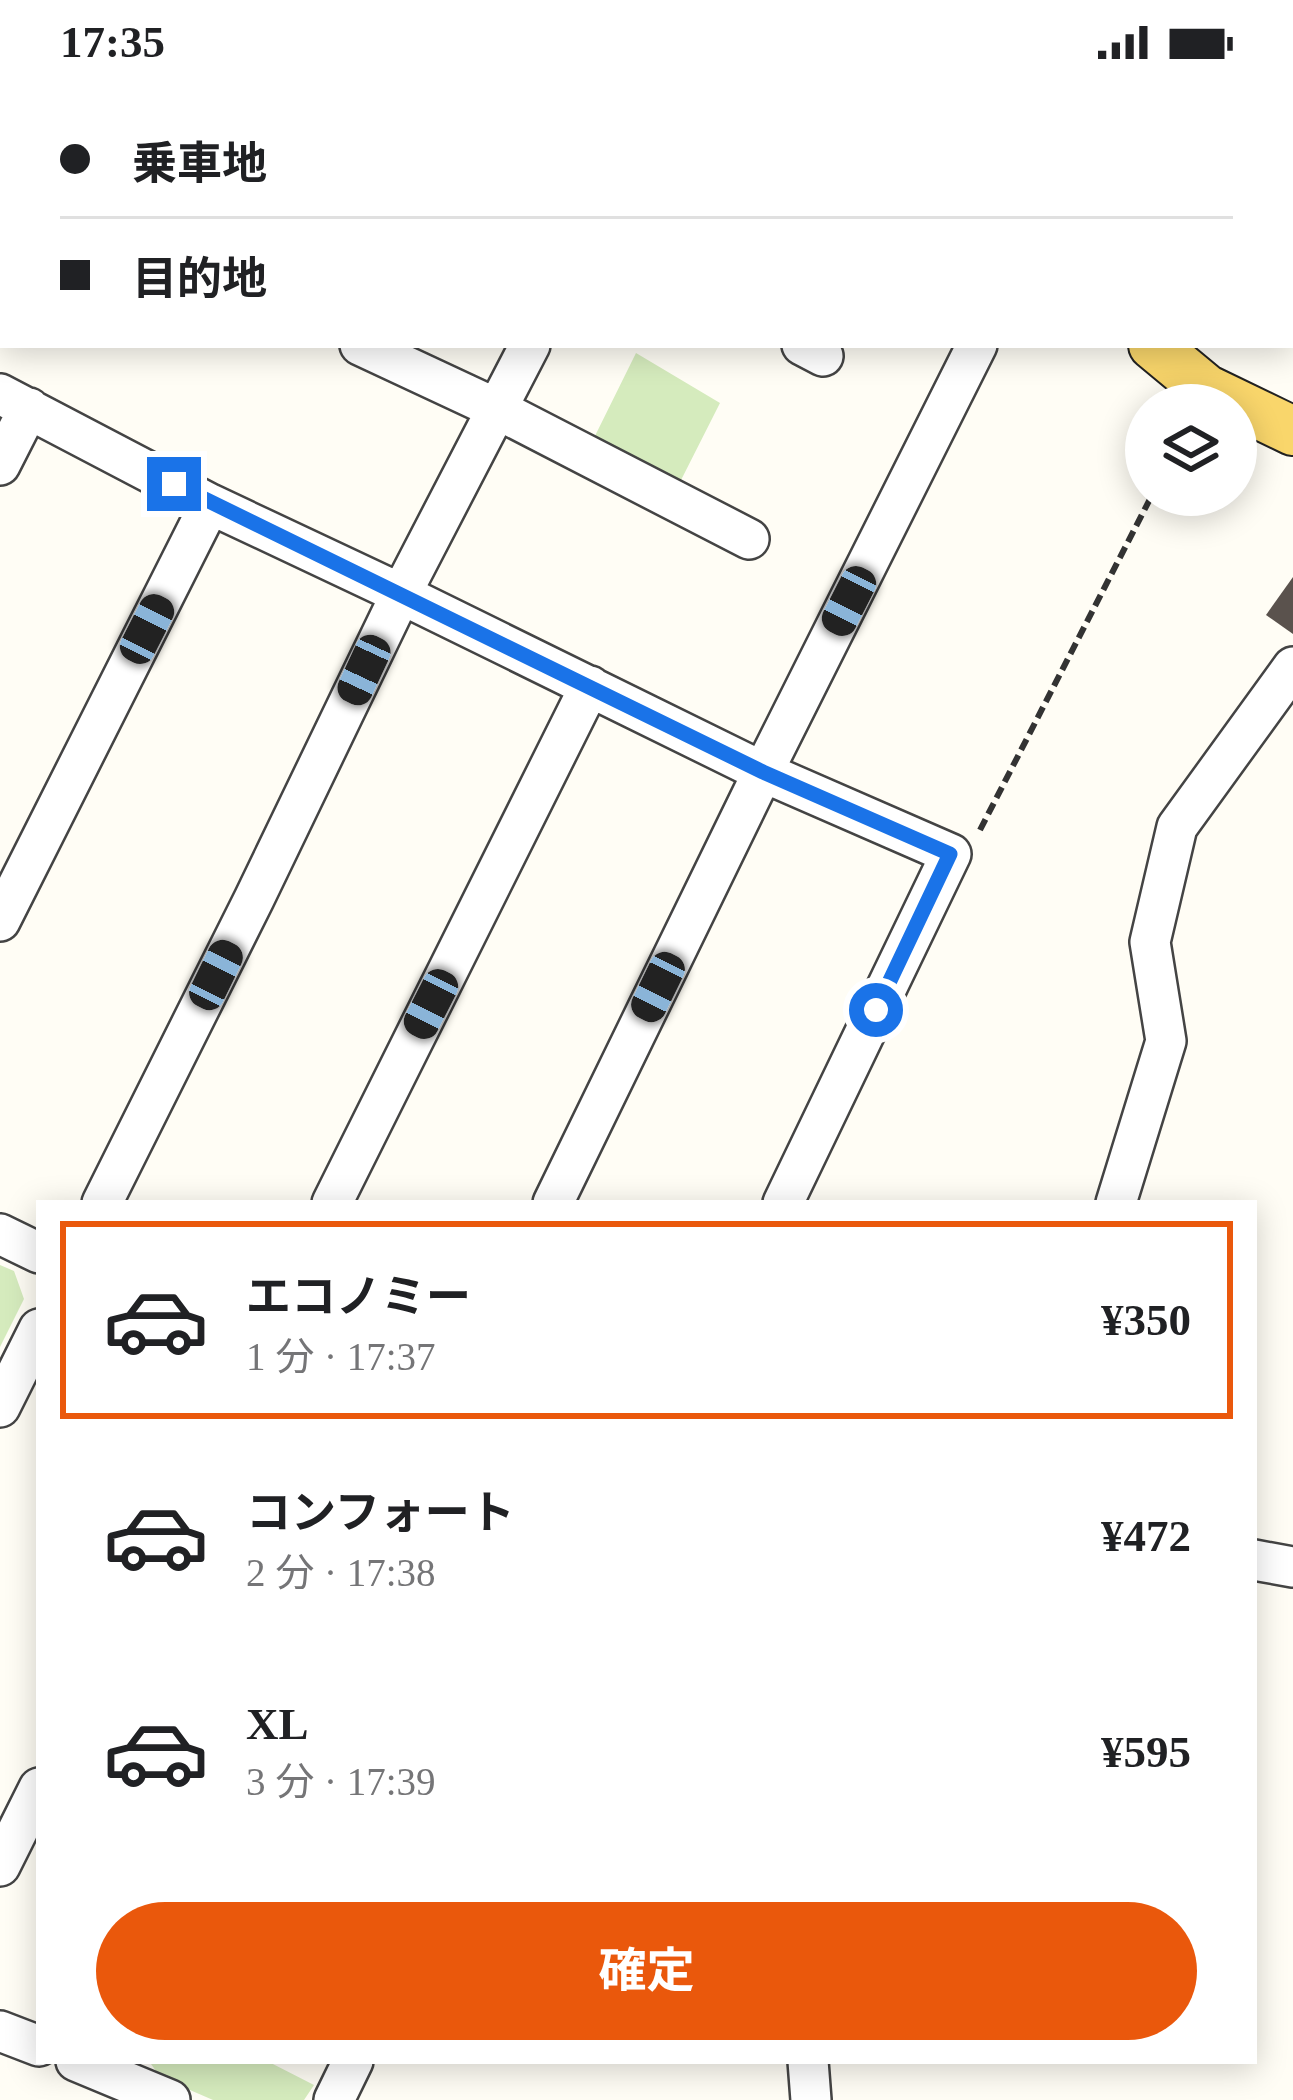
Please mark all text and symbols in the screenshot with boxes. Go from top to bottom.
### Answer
text: 17:35 [60,17,165,67]
text: 乗車地 [132,139,267,189]
text: 目的地 [132,254,267,304]
map controls [1125,384,1257,516]
button: layers [1125,384,1257,516]
route end [147,457,201,511]
car [817,561,881,641]
car [115,589,179,669]
car [332,630,396,710]
car [184,935,248,1015]
car [626,947,690,1027]
car [399,964,463,1044]
route start [849,983,903,1037]
icon: car [102,1266,210,1374]
text: エコノミー [246,1272,471,1322]
text: ¥350 [1101,1295,1191,1345]
text: 1 分 · 17:37 [246,1335,436,1378]
icon: car [102,1482,210,1590]
text: コンフォート [246,1488,515,1538]
text: ¥472 [1101,1511,1191,1561]
text: 2 分 · 17:38 [246,1551,436,1594]
icon: car [102,1698,210,1806]
text: XL [246,1699,309,1749]
text: ¥595 [1101,1727,1191,1777]
text: 3 分 · 17:39 [246,1760,436,1803]
button: 確定 [96,1902,1197,2040]

